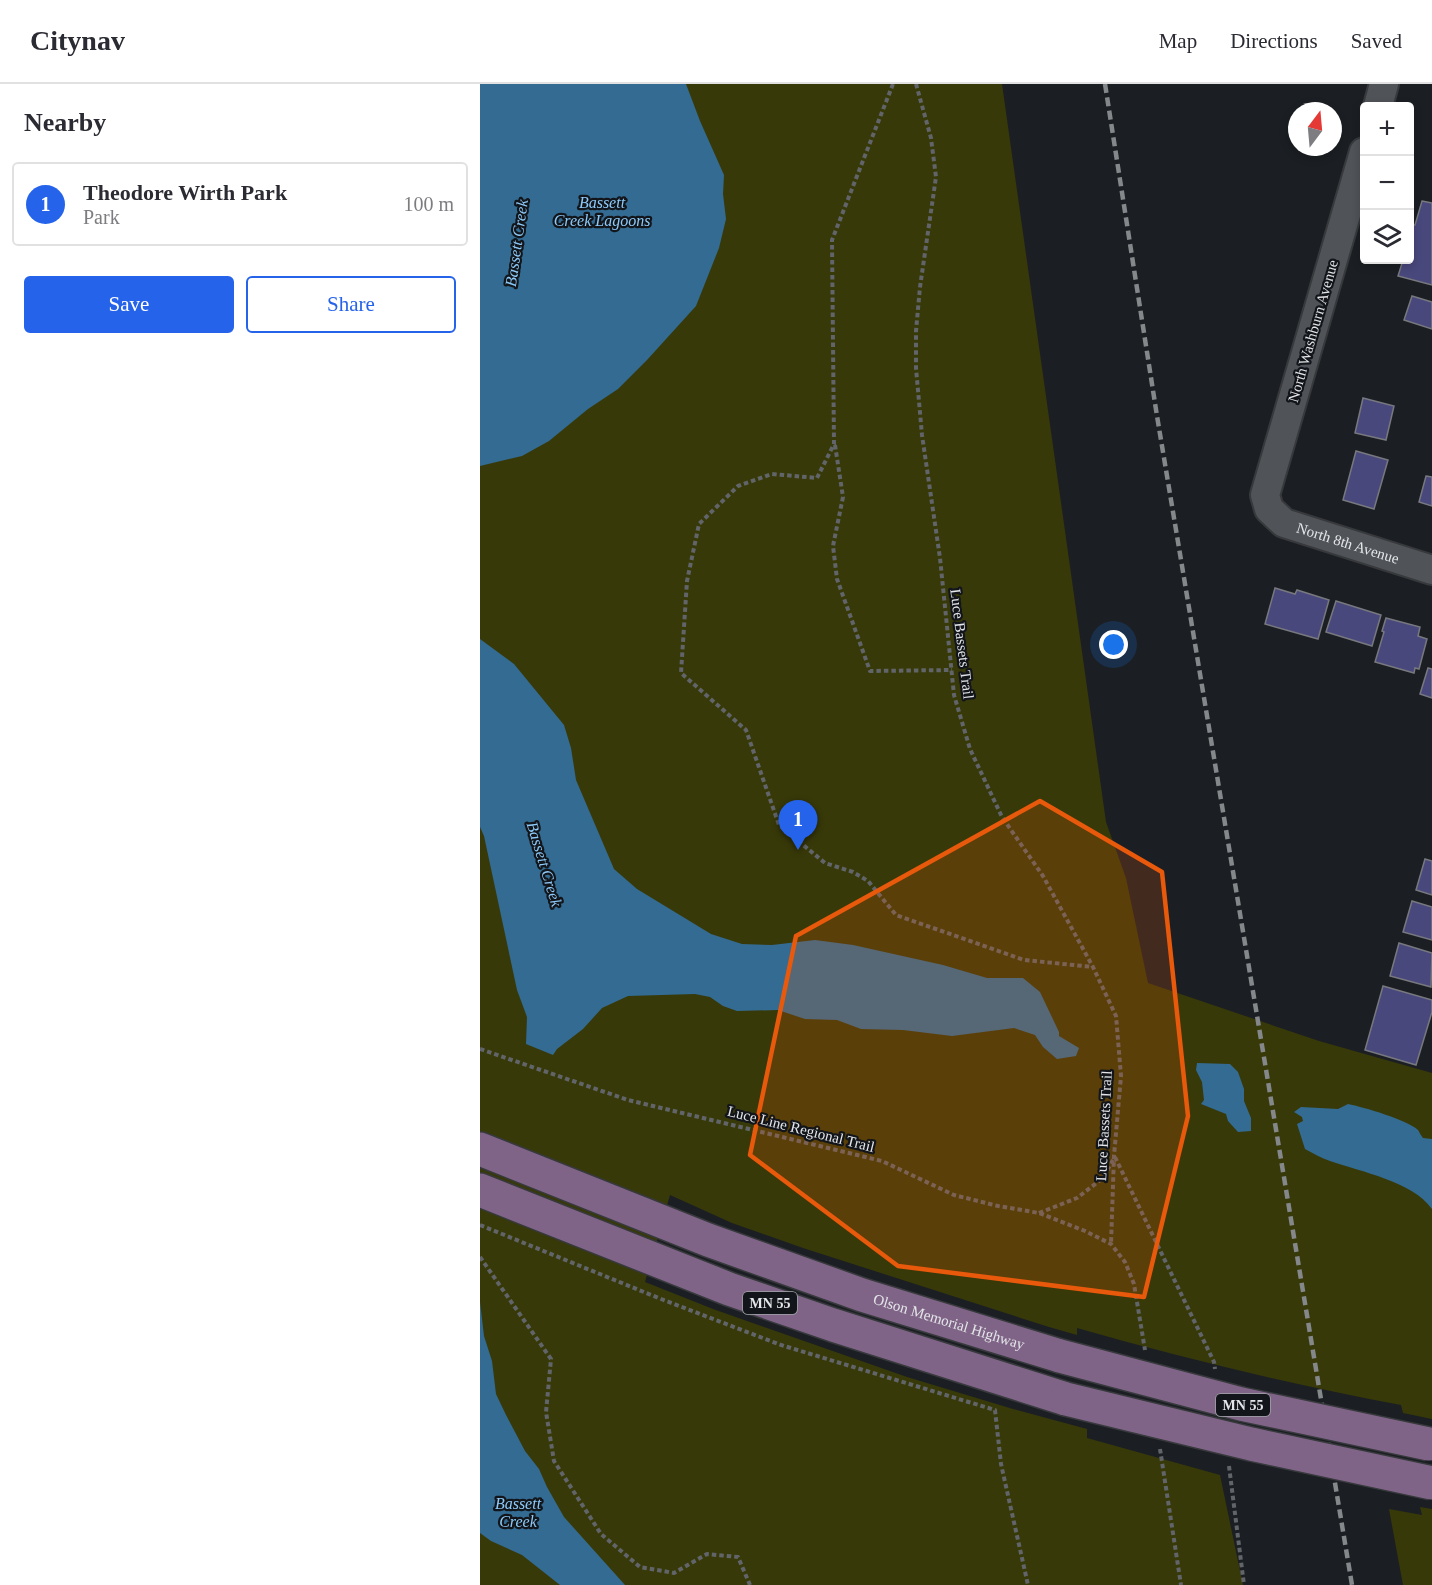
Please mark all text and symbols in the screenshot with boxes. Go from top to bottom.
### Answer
text: Citynav [30,25,125,56]
text: Map [1159,29,1197,53]
text: Directions [1230,29,1318,53]
text: Saved [1351,29,1402,53]
north arrow [1288,102,1342,156]
map controls [1360,102,1414,264]
button: + [1360,102,1414,156]
text: Nearby [24,108,106,137]
button: − [1360,156,1414,210]
text: Theodore Wirth Park [83,180,287,205]
text: 1 [41,193,51,215]
text: 100 m [403,193,454,215]
water label: Bassett Creek Lagoons [554,194,650,230]
water label: Bassett Creek [502,198,531,288]
text: Park [83,206,120,228]
button: layers [1360,210,1414,264]
street label: North Washburn Avenue [1285,258,1341,404]
button: Save [24,276,234,333]
button: Share [246,276,456,333]
street label: North 8th Avenue [1295,520,1401,567]
street label: Luce Bassets Trail [947,588,977,700]
your location [1099,630,1128,659]
pin: 1 [778,800,818,850]
water label: Bassett Creek [524,820,566,909]
street label: Luce Bassets Trail [1093,1070,1115,1182]
street label: Luce Line Regional Trail [726,1103,876,1155]
street label: Olson Memorial Highway [871,1291,1027,1353]
road number: MN 55 [743,1292,797,1314]
road number: MN 55 [1216,1394,1270,1416]
water label: Bassett Creek [495,1495,542,1530]

